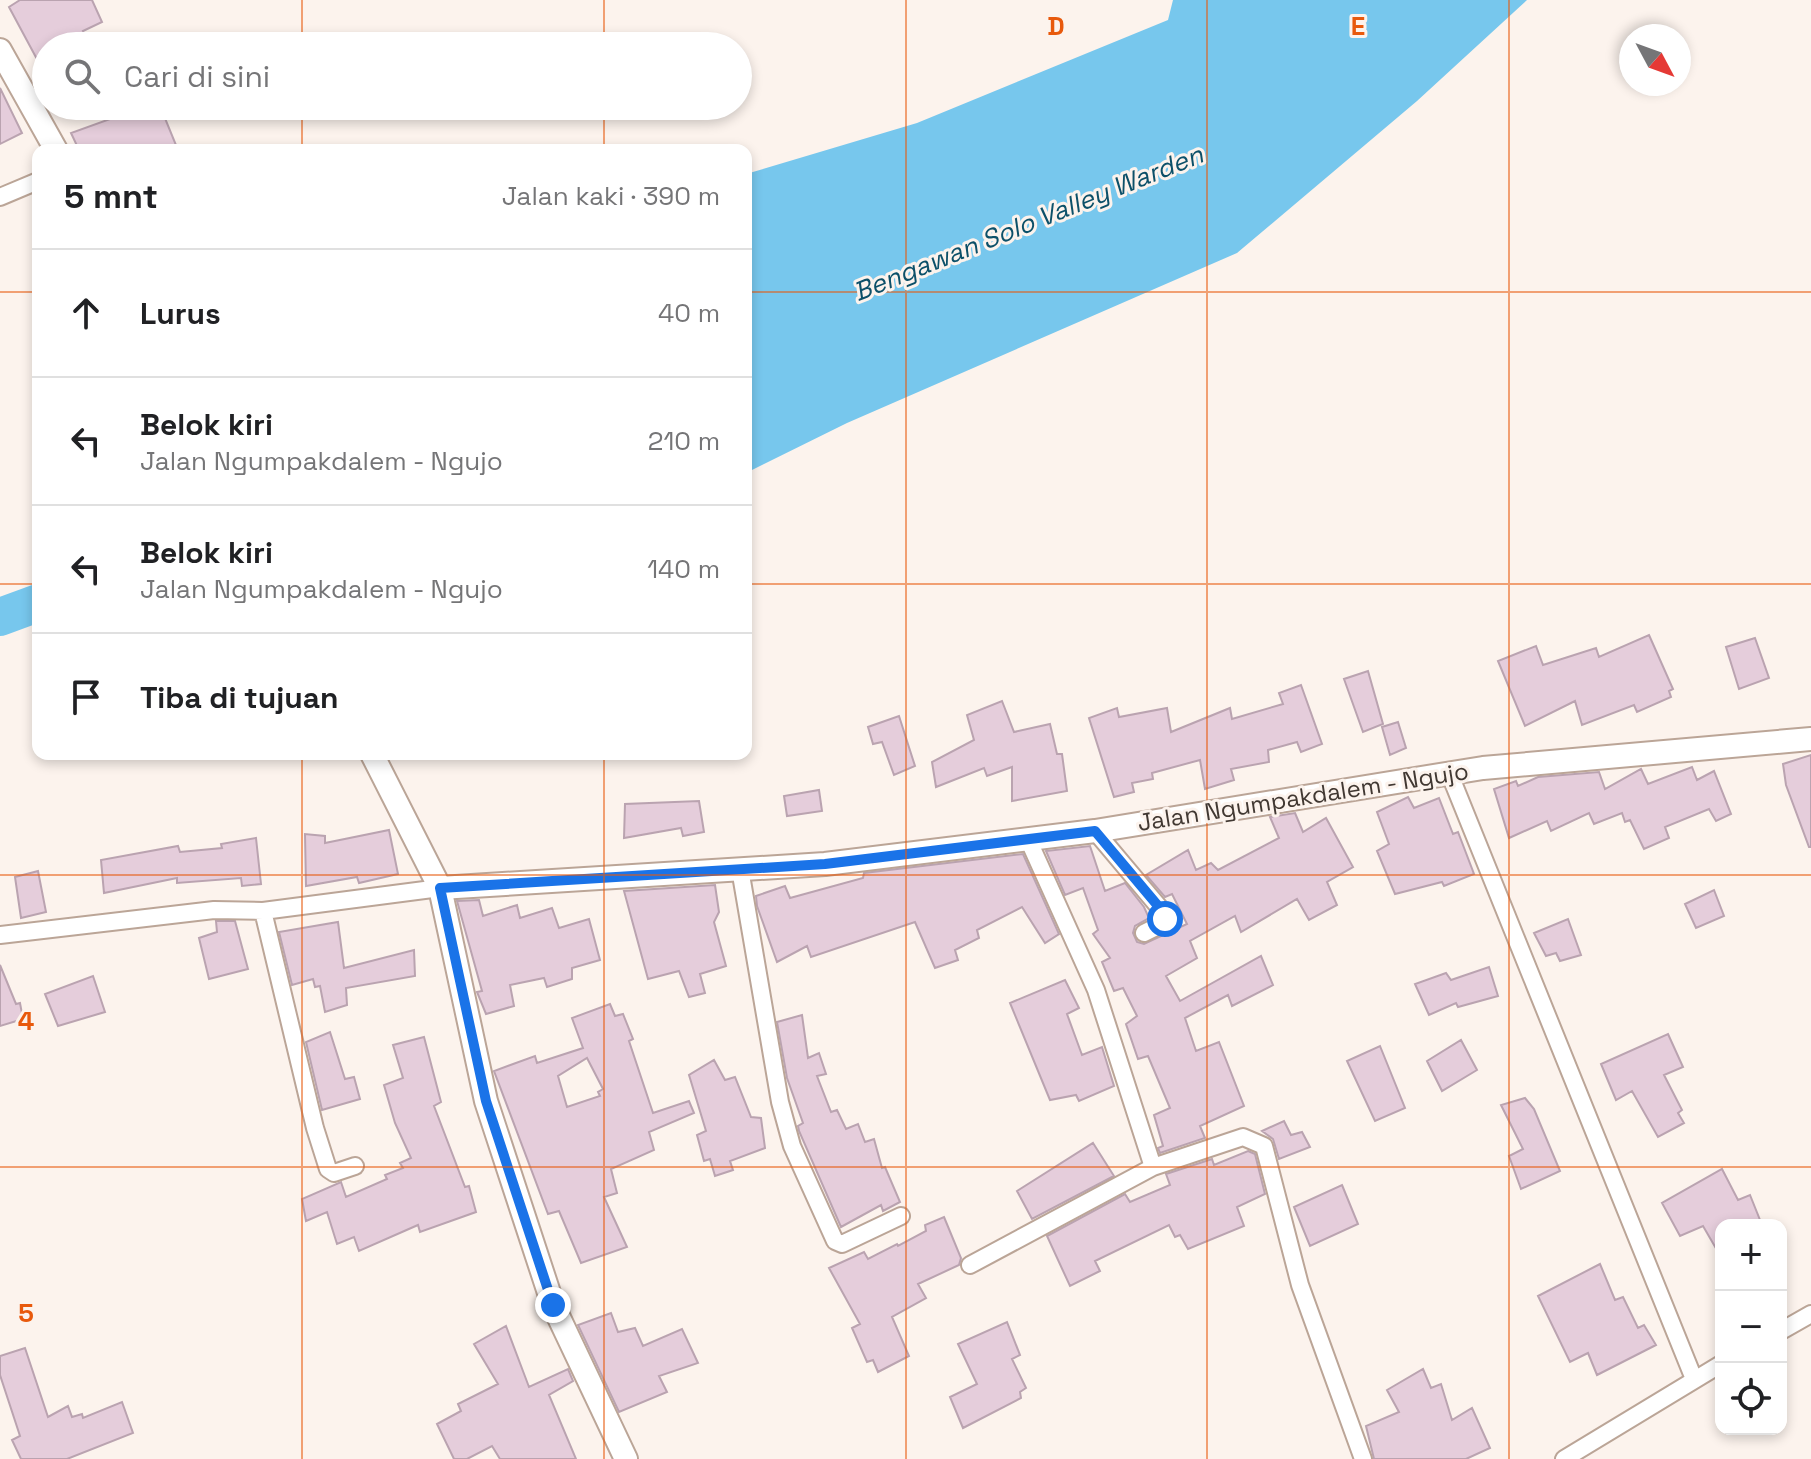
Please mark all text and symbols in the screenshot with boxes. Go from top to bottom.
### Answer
text: D [1047,9,1065,43]
text: E [1351,9,1365,43]
north arrow [1619,24,1691,96]
search box [32,32,752,120]
icon: search [60,54,104,98]
text: Cari di sini [124,57,270,96]
water label: Bengawan Solo Valley Warden [848,137,1209,309]
text: 5 mnt [64,175,158,218]
text: Jalan kaki · 390 m [502,179,720,213]
icon: ahead [64,291,108,335]
text: Lurus [140,294,221,333]
text: 40 m [658,296,720,330]
text: Belok kiri [140,405,273,444]
icon: left [64,419,108,463]
text: 210 m [648,424,720,458]
text: Jalan Ngumpakdalem - Ngujo [140,444,503,478]
text: Belok kiri [140,533,273,572]
icon: left [64,547,108,591]
text: 140 m [647,552,720,586]
text: Jalan Ngumpakdalem - Ngujo [140,572,503,606]
icon: arrive [64,675,108,719]
text: Tiba di tujuan [140,678,339,717]
street label: Jalan Ngumpakdalem - Ngujo [1135,755,1471,838]
route start [1147,901,1183,937]
text: 4 [18,1004,34,1038]
map controls [1715,1219,1787,1435]
button: + [1715,1219,1787,1291]
route end [535,1287,571,1323]
button: − [1715,1291,1787,1363]
text: 5 [18,1296,34,1330]
button: locate [1715,1363,1787,1435]

